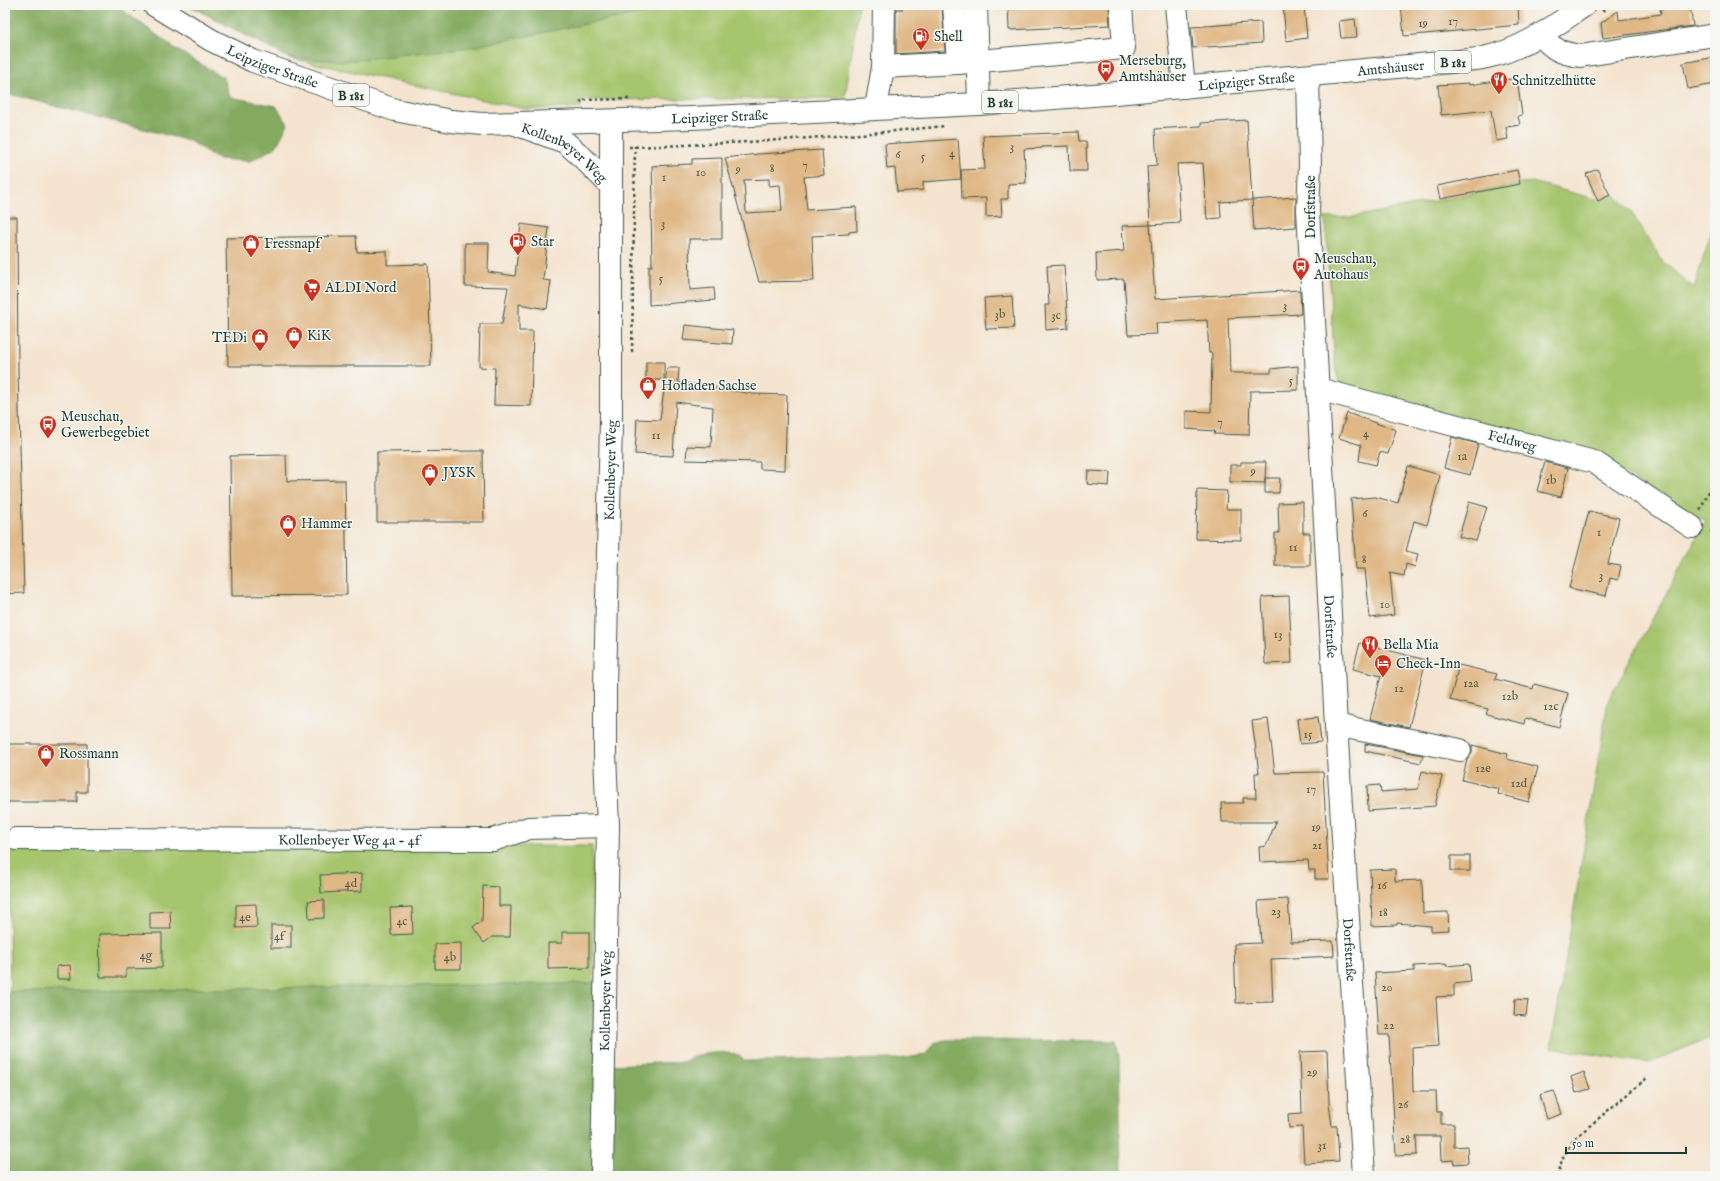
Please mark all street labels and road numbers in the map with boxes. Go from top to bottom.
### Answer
street label: Leipziger Straße [223,41,321,93]
road number: B 181 [1435,51,1471,73]
street label: Amtshäuser [1355,57,1425,81]
street label: Leipziger Straße [1197,68,1296,95]
road number: B 181 [333,84,369,106]
road number: B 181 [982,91,1018,113]
street label: Leipziger Straße [671,106,769,129]
street label: Kollenbeyer Weg [519,119,611,187]
street label: Dorfstraße [1302,175,1320,239]
street label: Kollenbeyer Weg [601,419,621,521]
street label: Feldweg [1486,426,1539,456]
street label: Dorfstraße [1319,594,1340,659]
street label: Kollenbeyer Weg 4a - 4f [278,832,423,850]
street label: Dorfstraße [1338,918,1360,983]
street label: Kollenbeyer Weg [596,950,616,1052]

